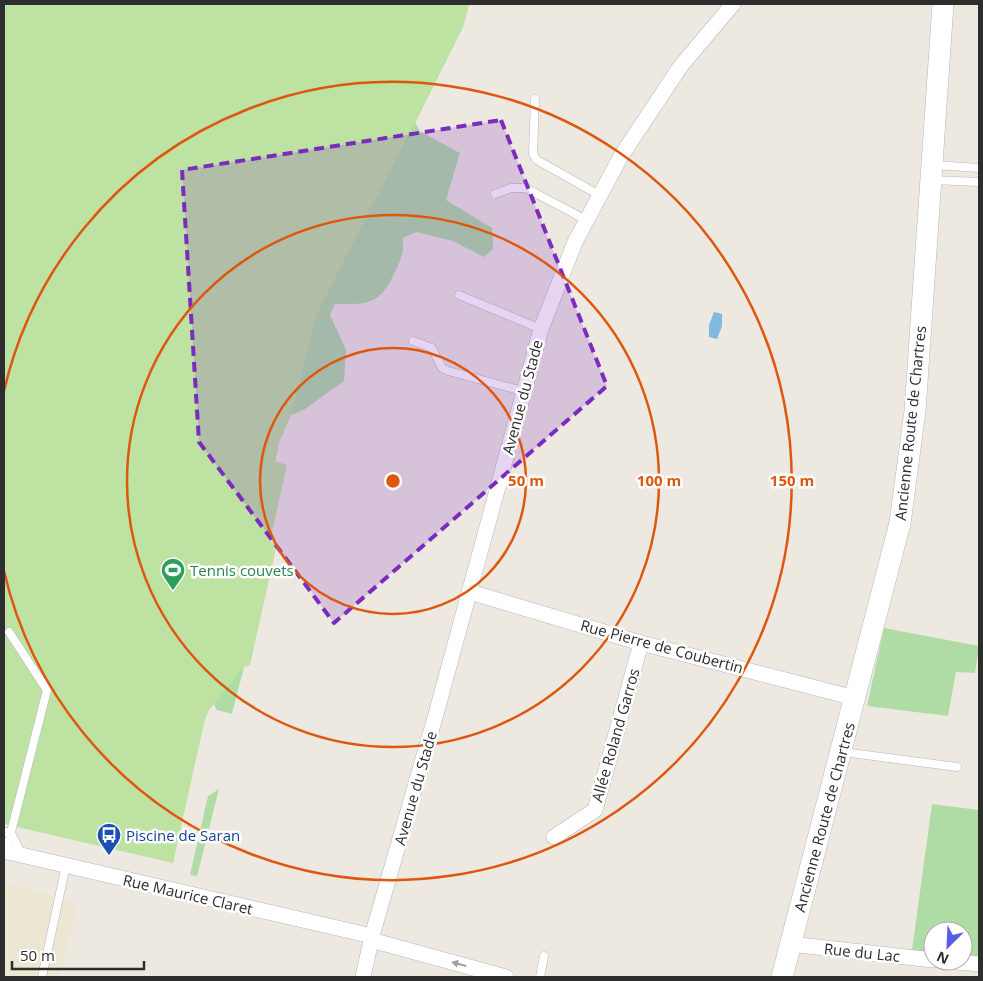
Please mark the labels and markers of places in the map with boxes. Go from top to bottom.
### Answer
centre of rings [384,472,402,490]
sports icon: Tennis couvets [160,557,186,591]
place label: Tennis couvets [190,560,294,580]
bus stop icon: Piscine de Saran [96,822,122,856]
place label: Piscine de Saran [126,825,240,845]

